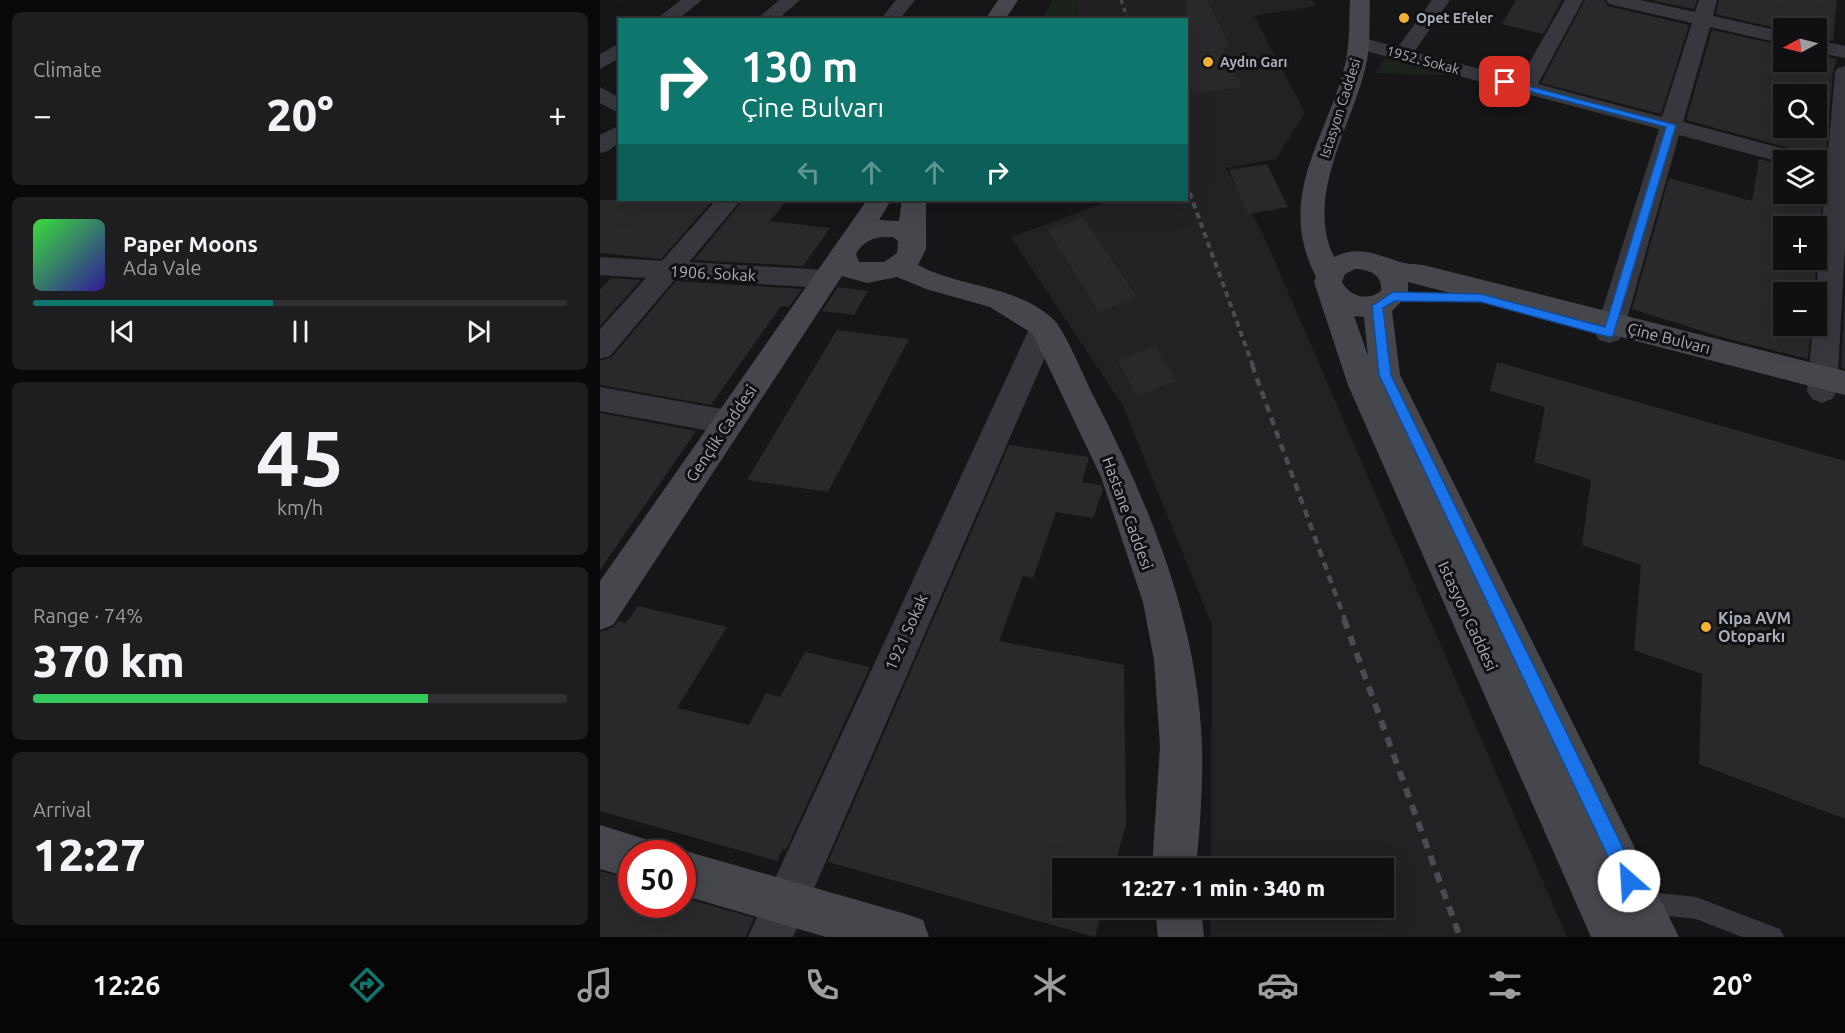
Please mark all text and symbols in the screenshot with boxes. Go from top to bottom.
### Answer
place label: Opet Efeler [1416,10,1493,26]
marker: Opet Efeler [1397,11,1411,25]
north arrow [1773,18,1827,72]
map controls [1773,18,1827,336]
icon: right [642,42,720,120]
text: 130 m [741,43,858,90]
street label: 1952. Sokak [1385,43,1461,77]
place label: Aydın Garı [1220,54,1287,70]
marker: Aydın Garı [1201,55,1215,69]
street label: Istasyon Caddesi [1316,56,1364,160]
pin [1479,56,1530,107]
text: Climate [33,58,102,81]
icon: arrive [1488,65,1521,98]
button: search [1773,84,1827,138]
text: 20° [266,89,334,140]
text: Çine Bulvarı [741,92,884,122]
text: − [33,96,52,133]
text: + [548,96,567,133]
button: layers [1773,150,1827,204]
icon: left [792,156,825,189]
icon: ahead [855,156,888,189]
icon: ahead [918,156,951,189]
icon: right [981,156,1014,189]
button: + [1773,216,1827,270]
text: Paper Moons [123,231,258,256]
text: Ada Vale [123,256,201,279]
street label: 1906. Sokak [670,262,756,284]
button: − [1773,282,1827,336]
icon: previous [106,315,139,348]
icon: pause [284,315,317,348]
icon: next [462,315,495,348]
street label: Çine Bulvarı [1626,319,1712,357]
street label: Gençlik Caddesi [682,381,760,485]
text: 45 [256,413,344,501]
street label: Hastane Caddesi [1099,454,1157,572]
text: km/h [277,496,323,519]
street label: Istasyon Caddesi [1435,558,1501,674]
street label: 1921 Sokak [881,591,931,673]
text: Range · 74% [33,604,143,627]
place label: Kipa AVM Otoparkı [1718,609,1791,645]
marker: Kipa AVM Otoparkı [1699,620,1713,634]
text: 370 km [33,635,185,686]
text: Arrival [33,798,91,821]
text: 12:27 [33,829,146,880]
speed limit sign: 50 [618,840,696,918]
position arrow [1597,849,1661,913]
text: 12:27 · 1 min · 340 m [1121,875,1325,900]
icon: directions [346,964,388,1006]
icon: music [574,964,616,1006]
icon: phone [801,964,843,1006]
icon: climate [1029,964,1071,1006]
icon: car [1257,964,1299,1006]
icon: filters [1484,964,1526,1006]
text: 12:26 [93,970,160,1000]
text: 20° [1712,970,1752,1000]

